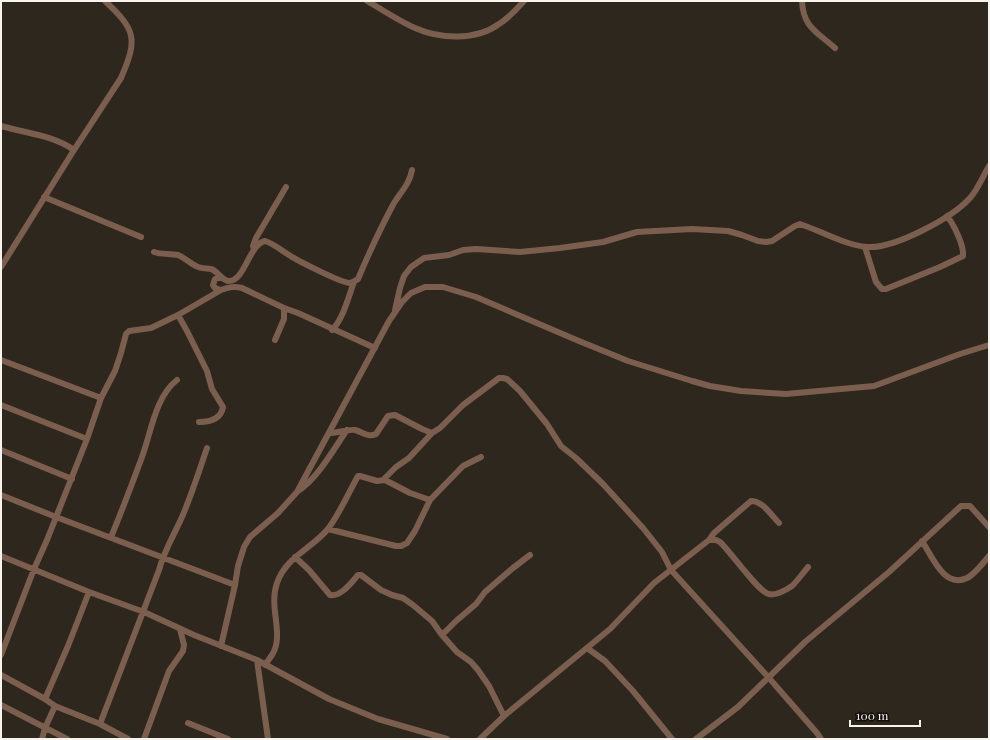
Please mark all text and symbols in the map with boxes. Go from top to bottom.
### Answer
scale bar [850,702,920,728]
text: 100 m [856,707,889,723]

